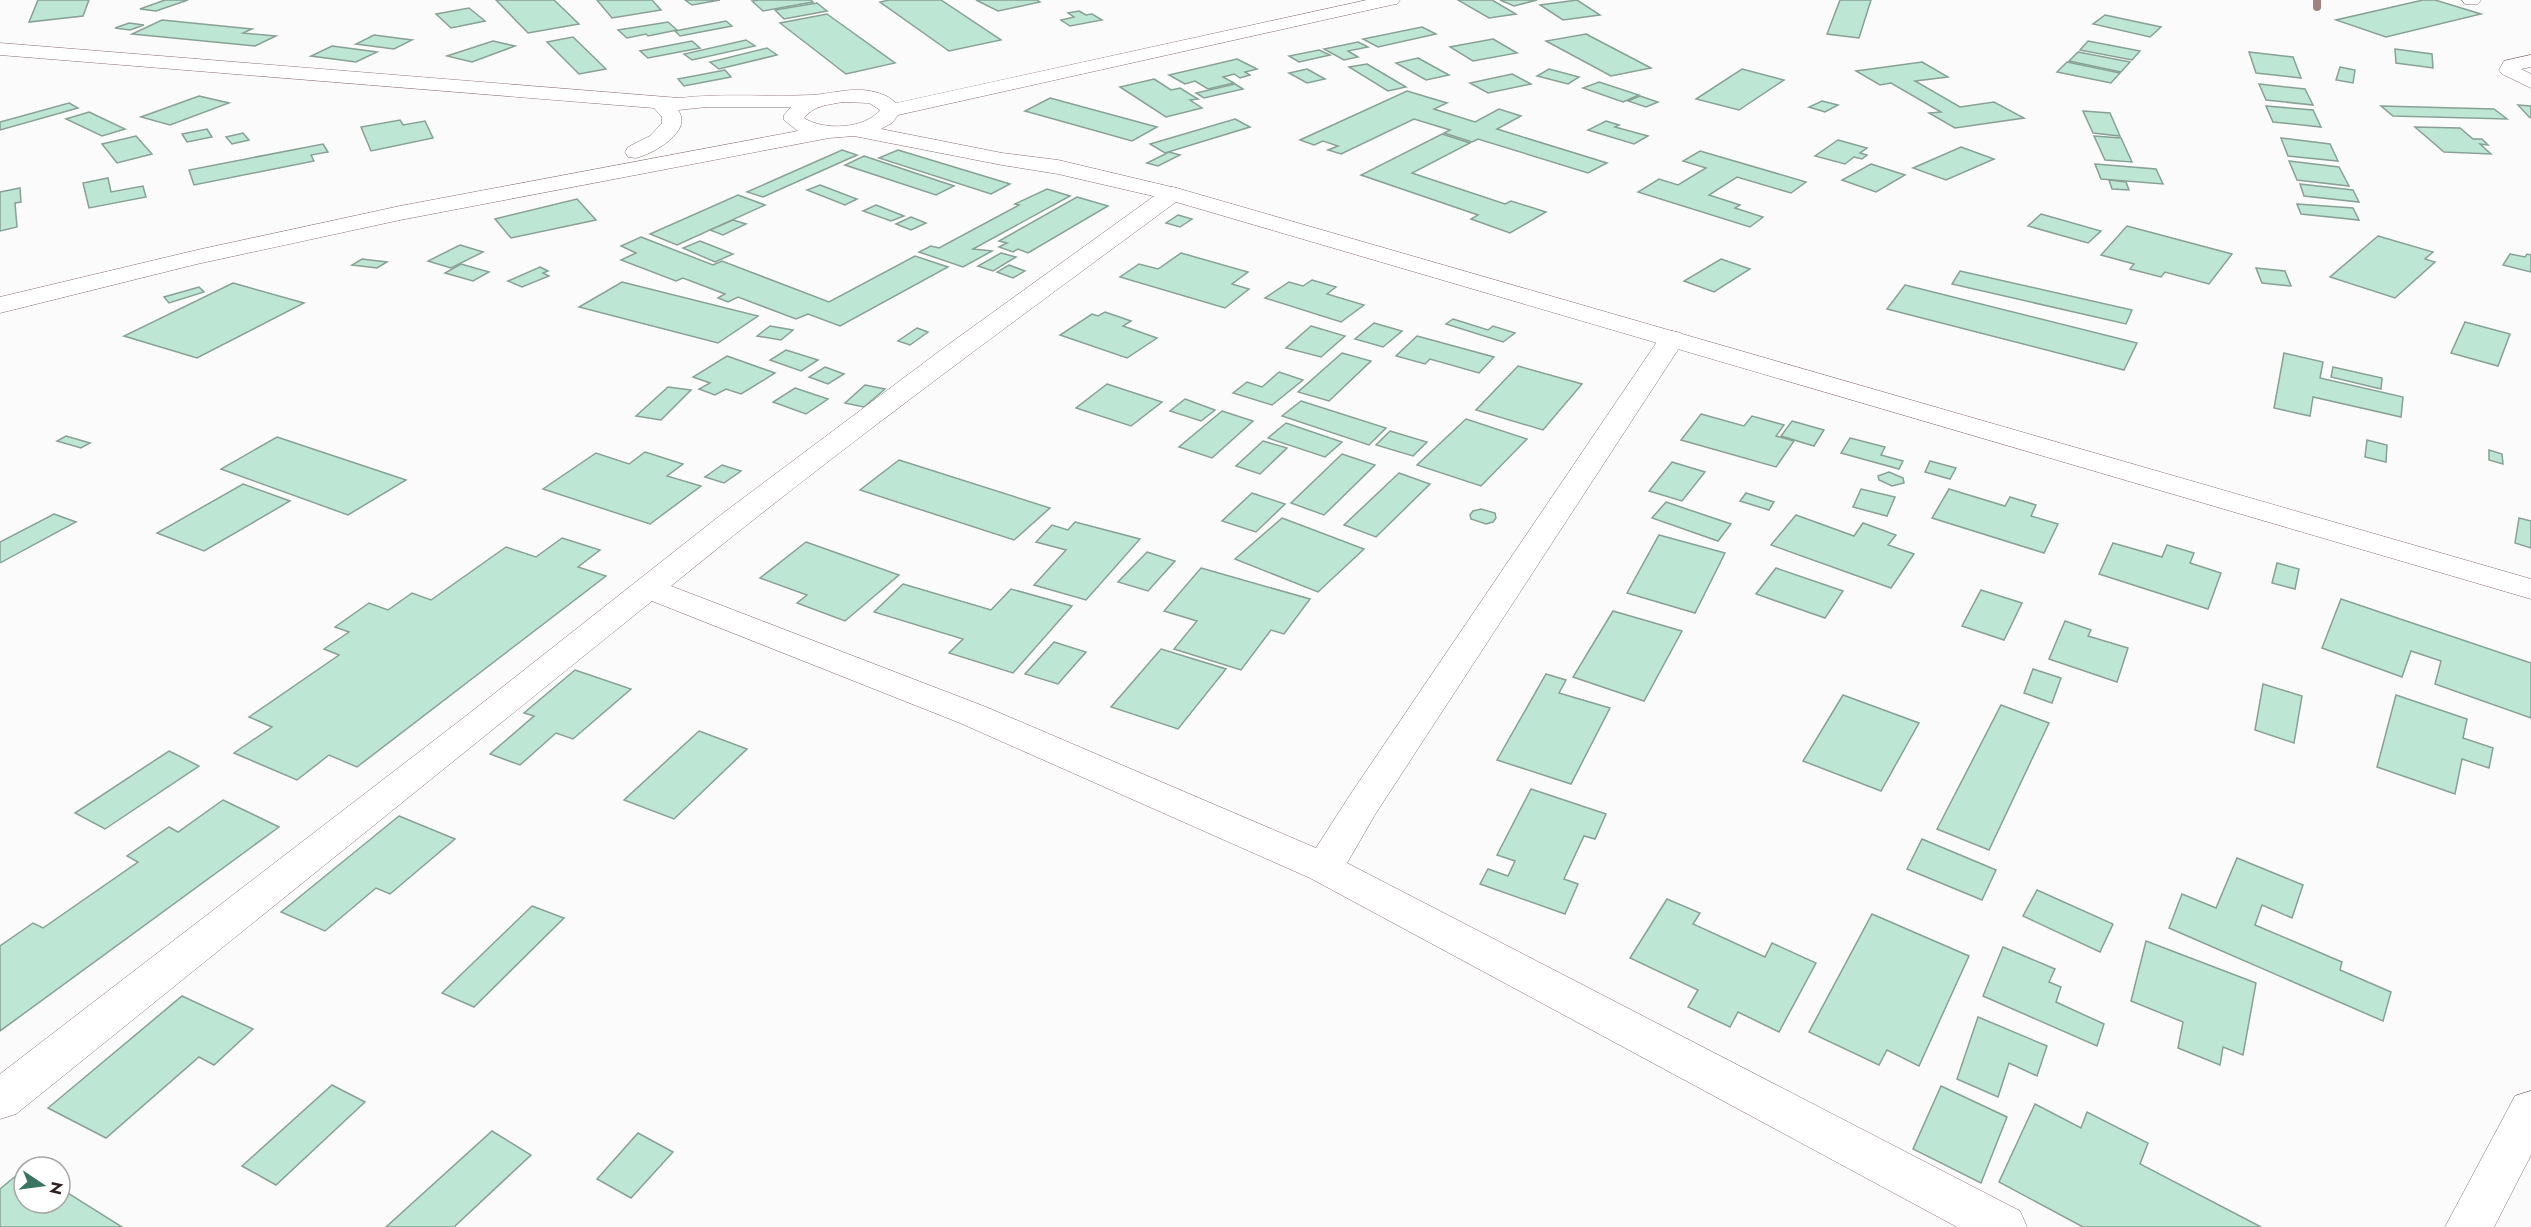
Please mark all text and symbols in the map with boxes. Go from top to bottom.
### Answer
north arrow [12,1155,72,1215]
text: N [43,1179,69,1197]

